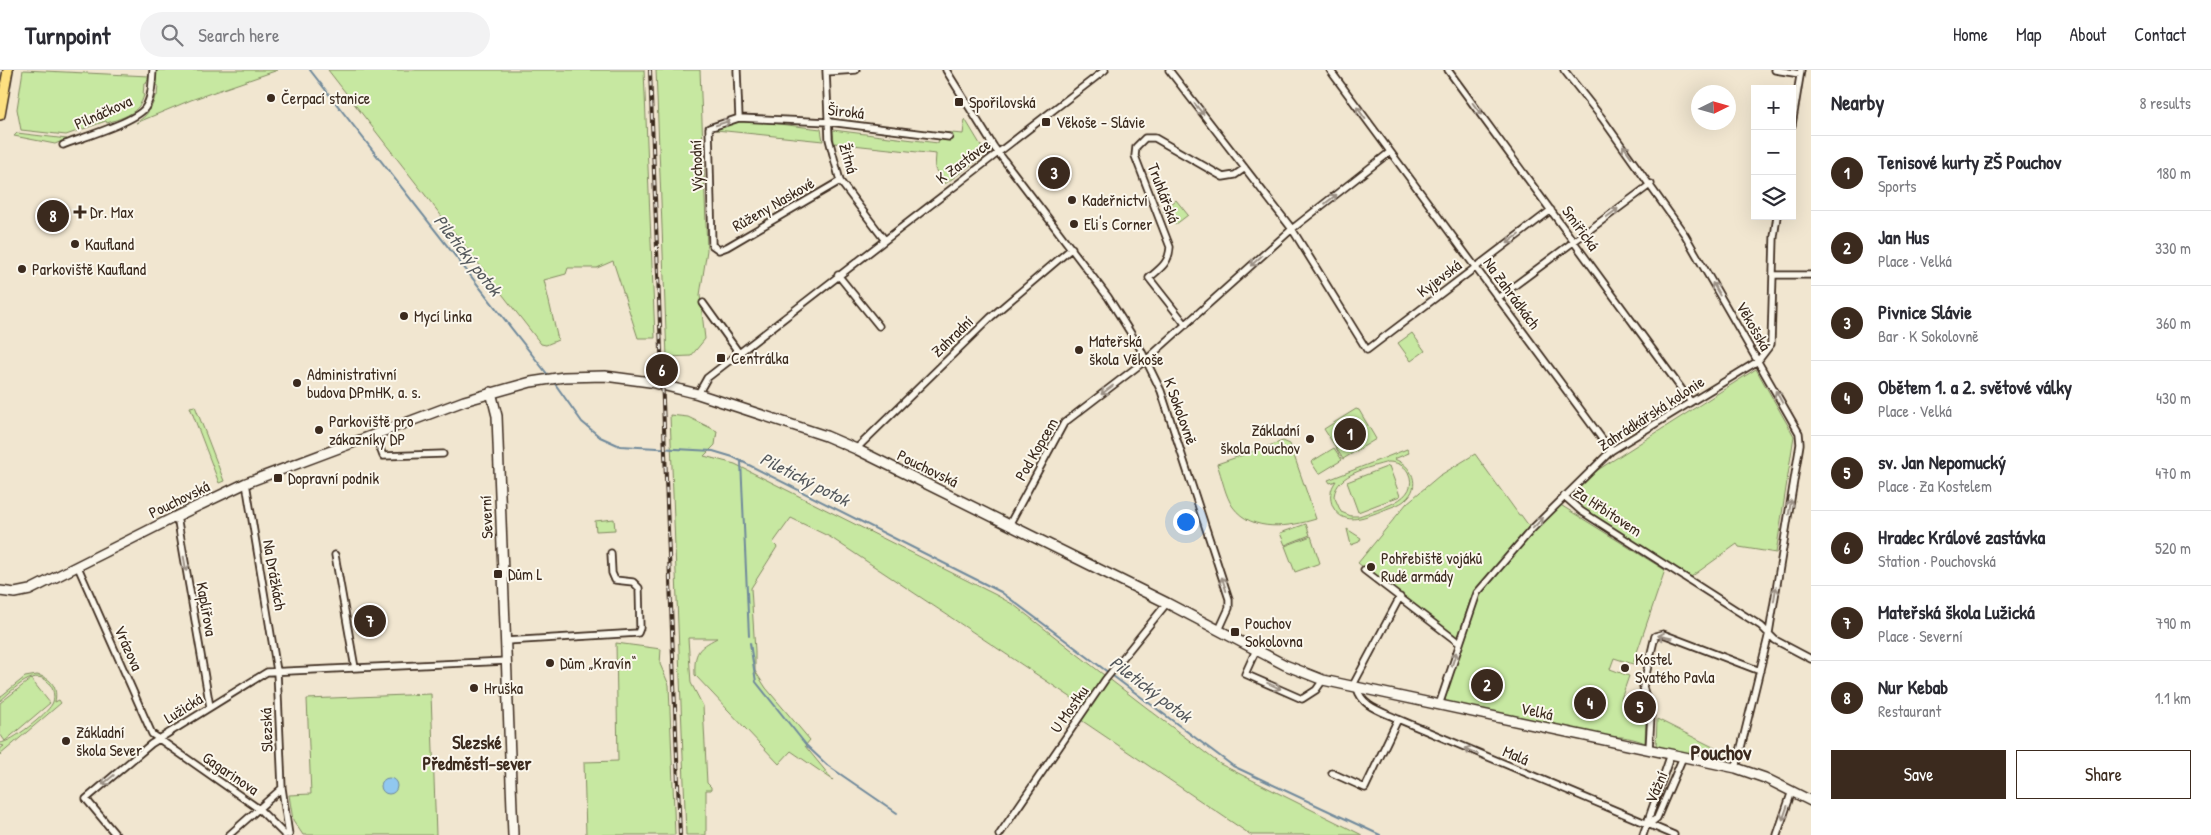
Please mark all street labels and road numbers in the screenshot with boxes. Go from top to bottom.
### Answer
street label: Pilnáčkova [71,90,135,134]
street label: Široká [827,98,865,124]
street label: K Zastávce [931,133,995,189]
street label: Východní [684,140,708,192]
street label: Žitná [834,140,864,176]
street label: Truhlářská [1143,160,1185,226]
street label: Růženy Naskové [728,171,819,236]
street label: Smiřická [1557,201,1605,255]
street label: Na Zahrádkách [1478,253,1546,334]
street label: Kyjevská [1412,254,1466,302]
street label: Věkošská [1731,297,1777,355]
street label: Zahradní [926,311,978,361]
street label: Zahrádkářská kolonie [1594,370,1709,456]
street label: K Sokolovně [1159,375,1203,448]
street label: Pod Kopcem [1009,413,1063,484]
street label: Pouchovská [894,444,962,492]
street label: Pouchovská [145,475,213,523]
street label: Za Hřbitovem [1570,481,1647,541]
street label: Severní [474,495,498,539]
street label: Na Drážkách [258,538,292,612]
street label: Kaplířova [191,580,223,638]
street label: Vrázova [109,622,149,674]
street label: U Mostku [1045,680,1094,737]
street label: Lužická [159,688,207,728]
street label: Velká [1519,697,1555,725]
street label: Slezská [254,708,278,752]
street label: Malá [1500,740,1532,770]
street label: Gagarinova [199,746,263,800]
street label: Vážní [1639,768,1673,806]

